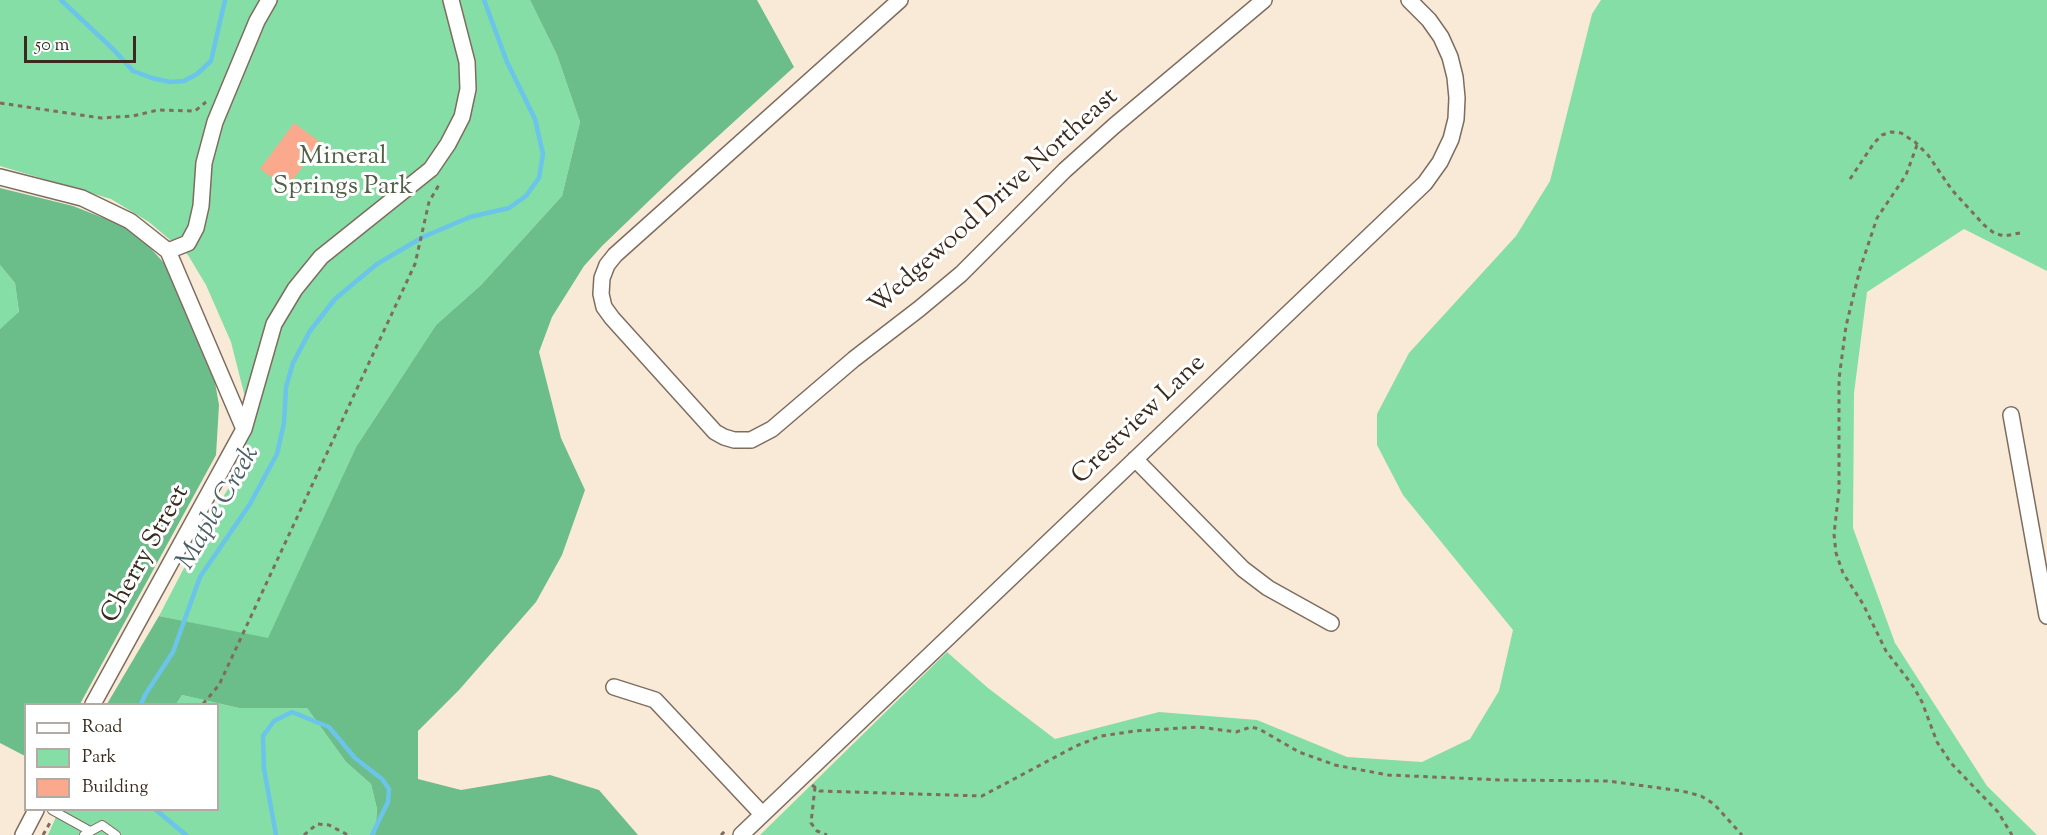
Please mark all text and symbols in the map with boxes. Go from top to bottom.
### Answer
scale bar [27,24,140,62]
text: 50 m [35,33,69,59]
street label: Wedgewood Drive Northeast [864,83,1126,323]
park label: Mineral Springs Park [273,143,413,204]
street label: Crestview Lane [1067,349,1213,493]
water label: Maple Creek [172,441,268,577]
street label: Cherry Street [96,480,198,630]
legend [24,703,219,811]
text: Road [82,715,122,741]
text: Park [82,745,116,771]
text: Building [82,775,148,801]

